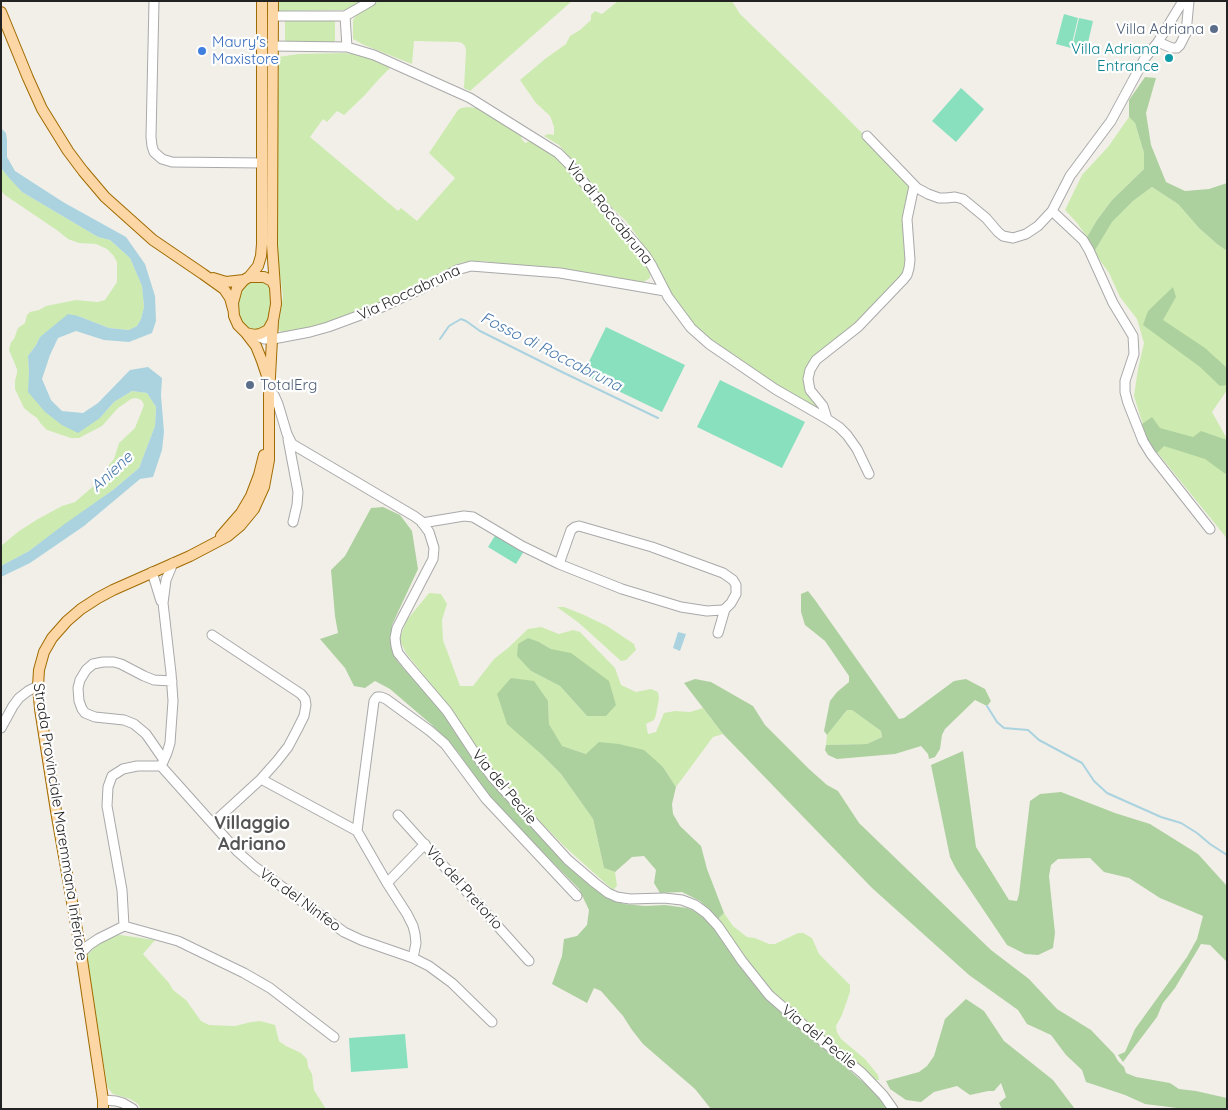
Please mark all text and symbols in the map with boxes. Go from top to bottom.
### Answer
place label: Villa Adriana [1116,20,1204,38]
marker: Villa Adriana [1208,23,1220,35]
place label: Maury's Maxistore [212,33,279,68]
place label: Villa Adriana Entrance [1071,40,1159,75]
marker: Maury's Maxistore [196,45,208,57]
marker: Villa Adriana Entrance [1163,52,1175,64]
street label: Via di Roccabruna [562,158,656,268]
street label: Via Roccabruna [355,261,463,325]
water label: Fosso di Roccabruna [477,308,625,396]
place label: TotalErg [260,376,317,394]
marker: TotalErg [244,379,256,391]
water label: Aniene [87,448,137,496]
street label: Strada Provinciale Maremmana Inferiore [29,682,91,962]
street label: Via del Pecile [468,746,540,828]
district label: Villaggio Adriano [214,813,290,856]
street label: Via del Pretorio [422,842,506,934]
street label: Via del Ninfeo [256,864,344,936]
street label: Via del Pecile [778,1001,860,1073]

